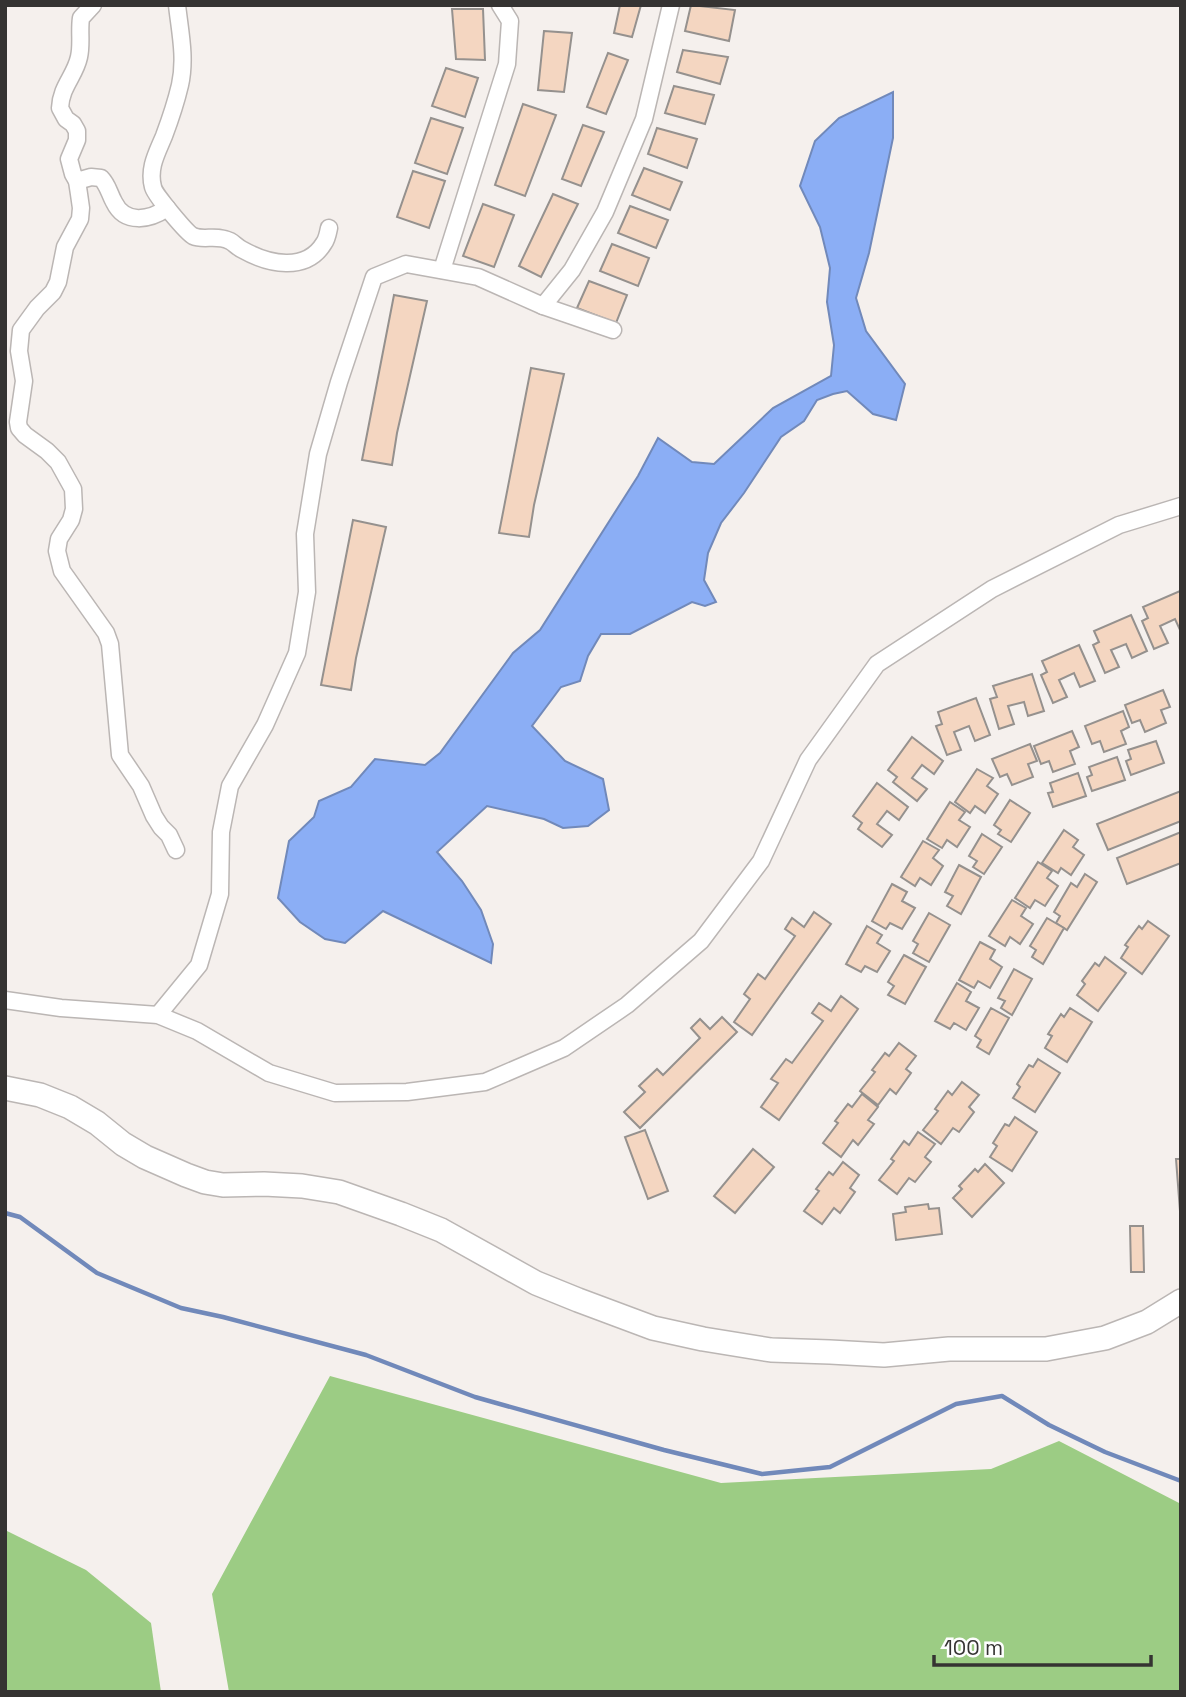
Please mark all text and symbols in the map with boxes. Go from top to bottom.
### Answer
scale bar [934,1624,1151,1668]
text: 100 m [944,1634,1003,1661]

